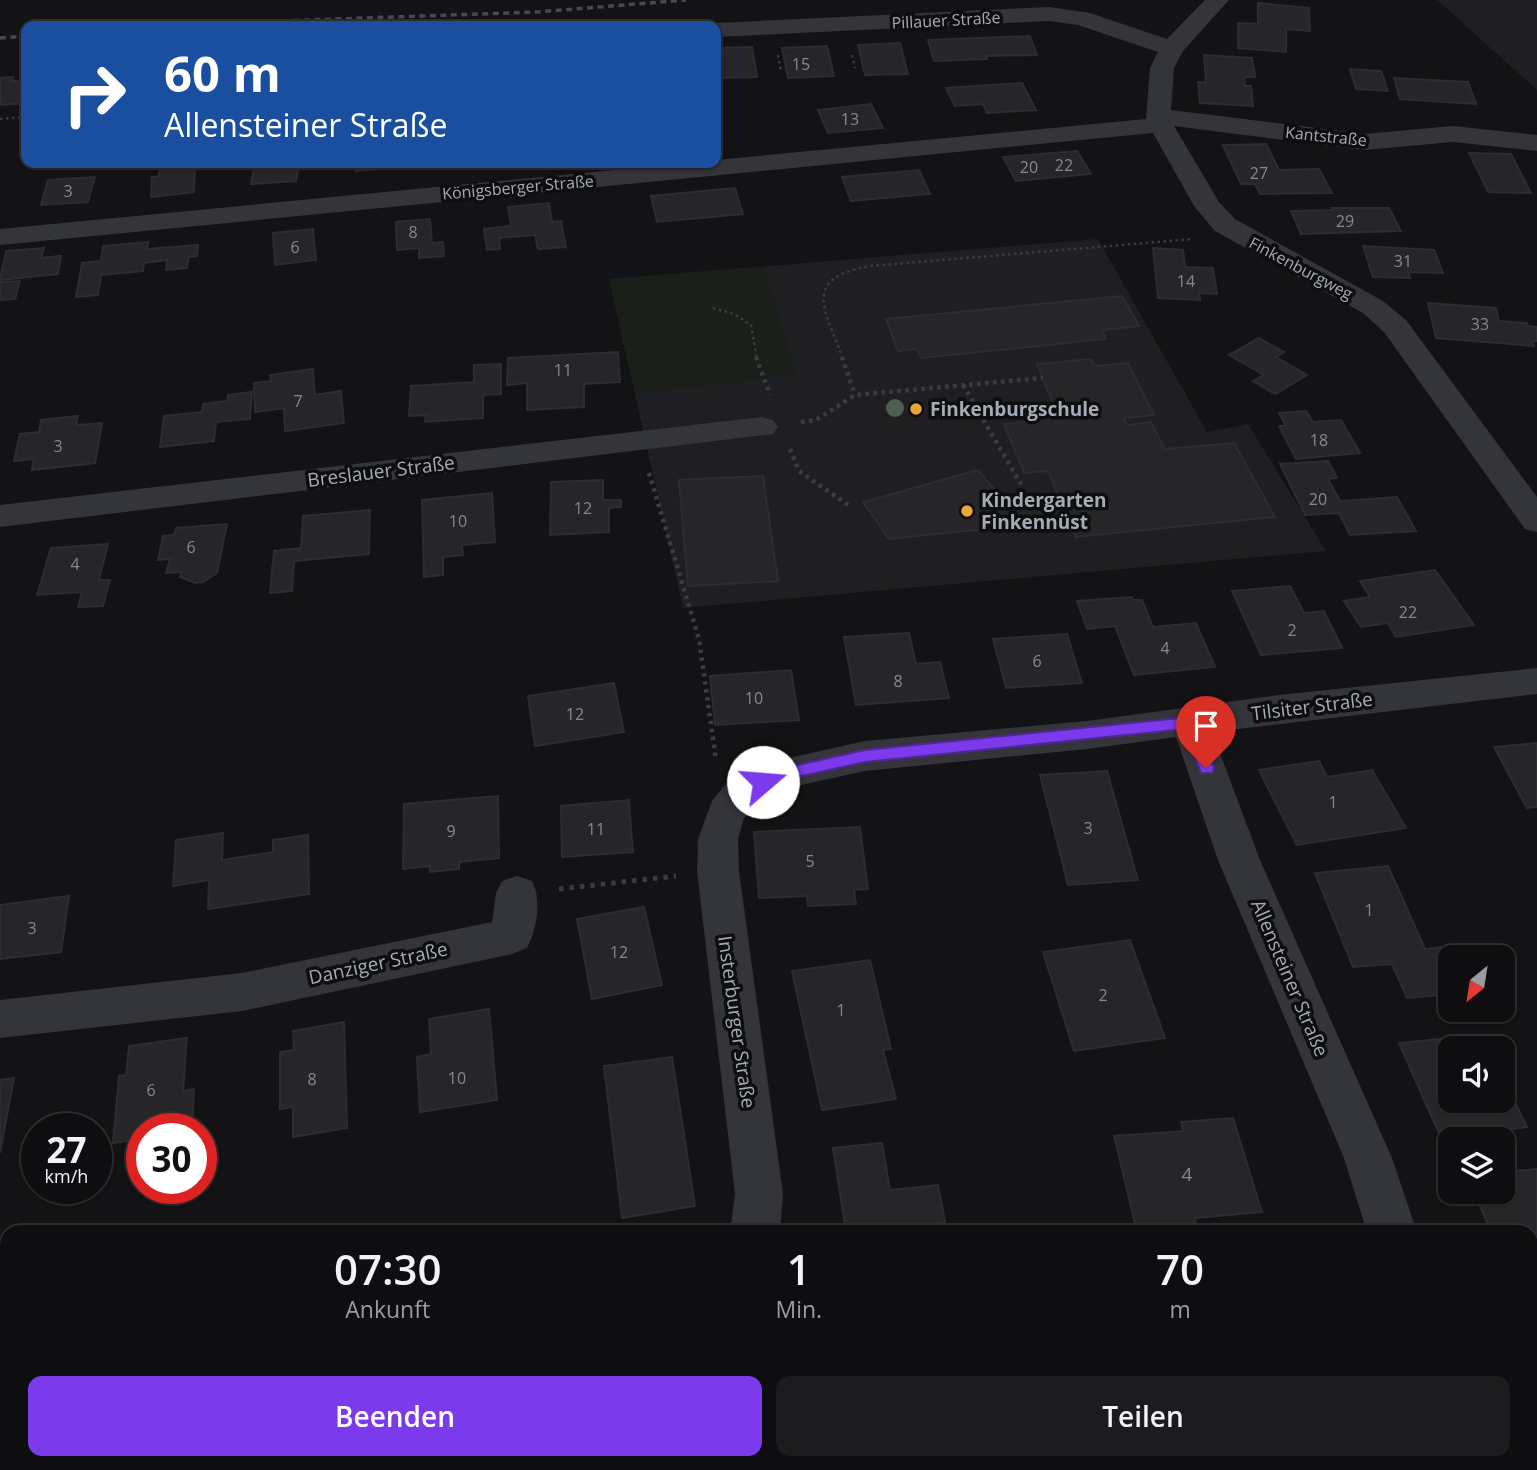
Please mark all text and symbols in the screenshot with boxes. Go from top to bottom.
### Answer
street label: Pillauer Straße [891,6,1001,34]
text: 60 m [164,40,281,106]
icon: right [49,49,140,140]
house number: 15 [792,53,810,75]
text: Allensteiner Straße [164,103,447,146]
house number: 13 [841,108,859,130]
street label: Kantstraße [1284,121,1368,151]
house number: 22 [1055,154,1073,176]
house number: 20 [1020,156,1038,178]
house number: 27 [1250,162,1268,184]
street label: Königsberger Straße [441,169,595,205]
house number: 3 [63,180,73,202]
house number: 29 [1336,210,1354,232]
house number: 8 [408,221,418,243]
street label: Finkenburgweg [1245,231,1357,305]
house number: 6 [290,236,300,258]
house number: 31 [1394,250,1412,272]
house number: 14 [1177,270,1195,292]
house number: 33 [1471,313,1489,335]
house number: 11 [554,359,572,381]
house number: 7 [293,390,303,412]
place label: Finkenburgschule [930,396,1099,422]
marker: Finkenburgschule [908,401,924,417]
house number: 18 [1310,429,1328,451]
house number: 3 [53,435,63,457]
street label: Breslauer Straße [306,449,456,493]
place label: Kindergarten Finkennüst [981,487,1107,535]
house number: 20 [1309,488,1327,510]
house number: 12 [574,497,592,519]
marker: Kindergarten Finkennüst [959,503,975,519]
house number: 10 [449,510,467,532]
house number: 6 [186,536,196,558]
house number: 4 [70,553,80,575]
house number: 22 [1399,601,1417,623]
house number: 2 [1287,619,1297,641]
house number: 4 [1160,637,1170,659]
house number: 6 [1032,650,1042,672]
house number: 8 [893,670,903,692]
street label: Tilsiter Straße [1250,686,1374,726]
house number: 10 [745,687,763,709]
pin [1176,696,1236,768]
house number: 12 [566,703,584,725]
icon: arrive [1187,707,1225,745]
position arrow [726,745,800,819]
house number: 1 [1328,791,1338,813]
house number: 3 [1083,817,1093,839]
house number: 11 [587,818,605,840]
house number: 9 [446,820,456,842]
house number: 5 [805,850,815,872]
street label: Allensteiner Straße [1245,895,1335,1061]
house number: 1 [1364,899,1374,921]
house number: 3 [27,917,37,939]
street label: Insterburger Straße [712,934,762,1110]
street label: Danziger Straße [306,936,450,990]
house number: 12 [610,941,628,963]
north arrow [1438,945,1516,1022]
map controls [1438,945,1515,1204]
house number: 2 [1098,984,1108,1006]
house number: 1 [836,999,846,1021]
button: sound [1438,1036,1515,1113]
house number: 10 [448,1067,466,1089]
house number: 8 [307,1068,317,1090]
house number: 6 [146,1079,156,1101]
speed limit sign: 30 [126,1113,217,1204]
text: 27 [46,1126,87,1173]
button: layers [1438,1127,1515,1204]
house number: 4 [1182,1161,1193,1187]
text: km/h [45,1164,88,1188]
text: 07:30 [334,1240,442,1297]
text: 1 [787,1240,811,1297]
text: 70 [1156,1240,1204,1297]
text: Ankunft [345,1293,430,1325]
text: Min. [775,1293,822,1325]
text: m [1169,1293,1191,1325]
button: Beenden [28,1376,762,1456]
button: Teilen [776,1376,1510,1456]

